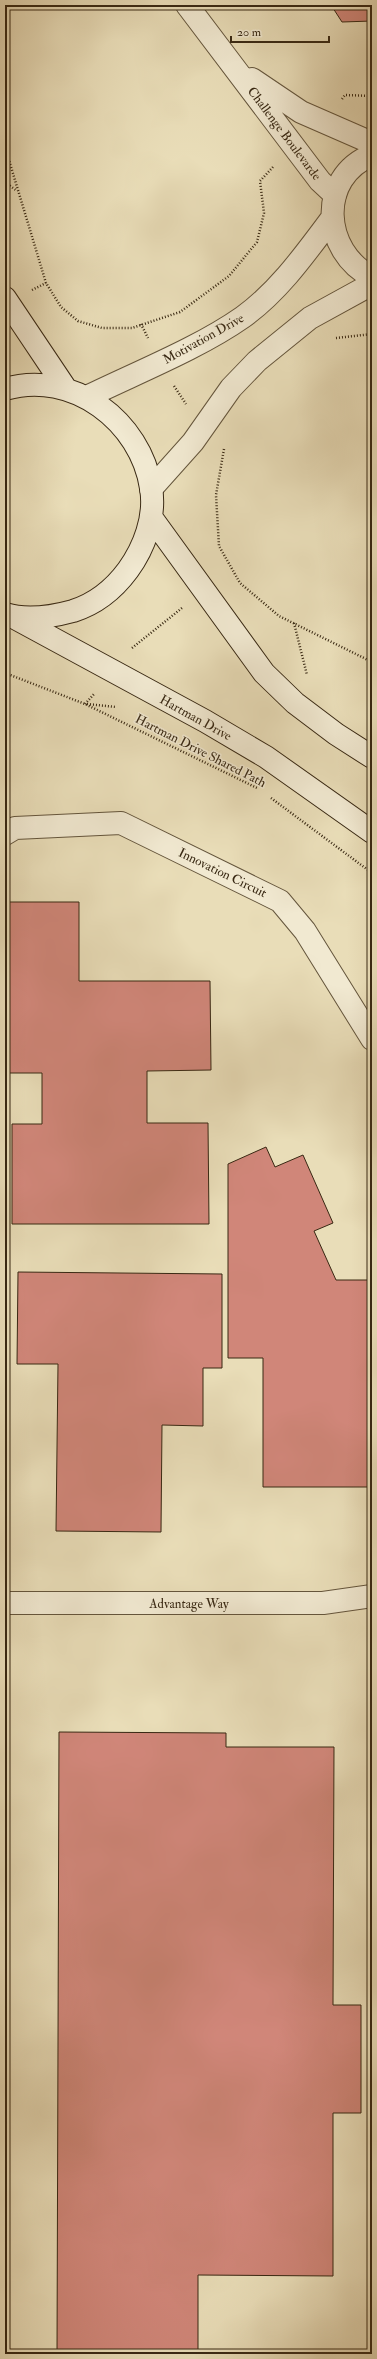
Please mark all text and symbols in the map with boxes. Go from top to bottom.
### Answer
scale bar [231,18,329,44]
text: 20 m [237,25,262,40]
street label: Challenge Boulevarde [244,84,325,184]
street label: Motivation Drive [160,310,247,368]
street label: Hartman Drive [157,692,235,744]
street label: Hartman Drive Shared Path [132,711,269,791]
street label: Innovation Circuit [176,845,269,901]
street label: Advantage Way [148,1596,229,1613]

